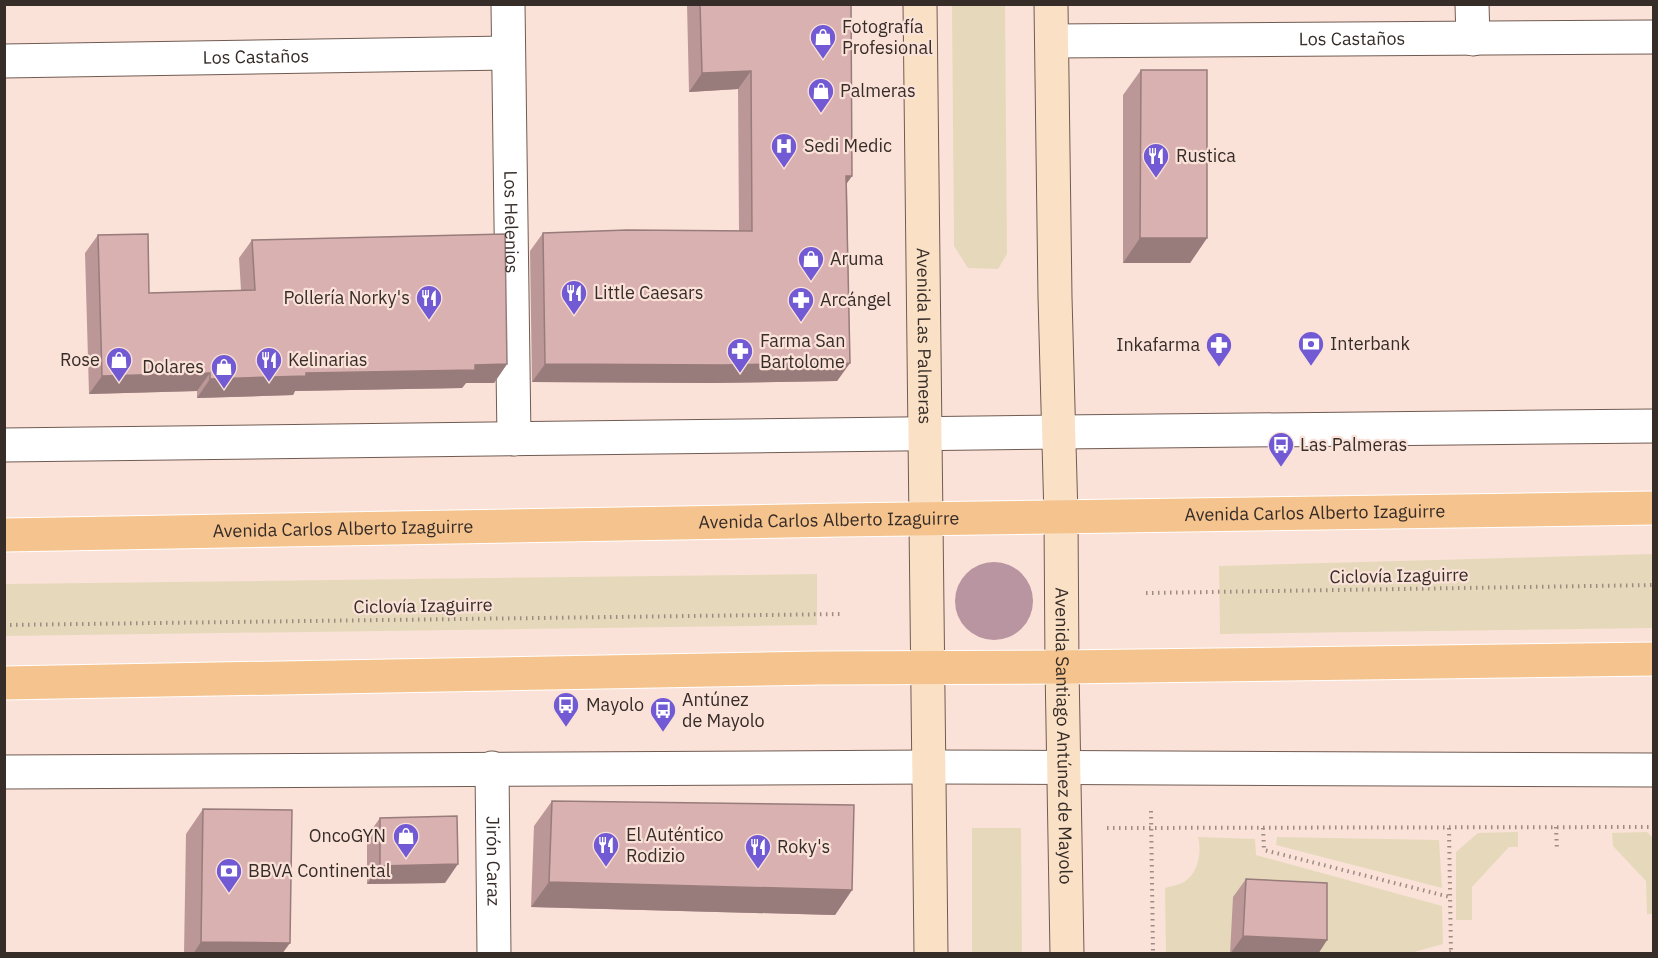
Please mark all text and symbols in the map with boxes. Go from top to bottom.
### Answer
place label: Fotografía Profesional [842,15,933,59]
shop icon: Fotografía Profesional [808,22,838,60]
street label: Los Castaños [1299,27,1405,50]
street label: Los Castaños [203,44,309,69]
shop icon: Palmeras [806,76,836,114]
place label: Palmeras [840,79,916,102]
hospital icon: Sedi Medic [769,131,799,169]
place label: Sedi Medic [804,134,892,157]
restaurant icon: Rustica [1141,141,1171,179]
place label: Rustica [1176,144,1236,167]
street label: Los Helenios [499,170,524,274]
shop icon: Aruma [796,244,826,282]
place label: Aruma [830,247,884,270]
street label: Avenida Las Palmeras [912,248,937,424]
restaurant icon: Little Caesars [559,278,589,316]
place label: Little Caesars [594,281,703,304]
restaurant icon: Pollería Norky's [414,283,444,321]
pharmacy icon: Arcángel [786,285,816,323]
place label: Pollería Norky's [283,286,410,309]
place label: Arcángel [820,288,891,311]
place label: Farma San Bartolome [760,329,845,373]
bank icon: Interbank [1296,329,1326,367]
pharmacy icon: Inkafarma [1204,330,1234,368]
place label: Interbank [1330,332,1410,355]
place label: Inkafarma [1116,333,1200,356]
pharmacy icon: Farma San Bartolome [725,336,755,374]
shop icon: Rose [104,345,134,383]
restaurant icon: Kelinarias [254,345,284,383]
place label: Rose [60,348,100,371]
place label: Kelinarias [288,348,368,371]
shop icon: Dolares [209,352,239,390]
place label: Dolares [142,355,204,378]
bus stop icon: Las Palmeras [1266,430,1296,468]
place label: Las Palmeras [1300,433,1407,456]
street label: Avenida Carlos Alberto Izaguirre [1184,499,1445,526]
street label: Avenida Carlos Alberto Izaguirre [698,506,960,534]
street label: Avenida Carlos Alberto Izaguirre [212,515,474,542]
street label: Ciclovía Izaguirre [1329,563,1469,588]
street label: Avenida Santiago Antúnez de Mayolo [1050,587,1078,885]
street label: Ciclovía Izaguirre [353,593,493,618]
place label: Antúnez de Mayolo [682,688,765,732]
bus stop icon: Mayolo [551,690,581,728]
place label: Mayolo [586,693,644,716]
bus stop icon: Antúnez de Mayolo [648,695,678,733]
street label: Jirón Caraz [482,816,505,906]
shop icon: OncoGYN [391,821,421,859]
place label: El Auténtico Rodizio [626,823,724,867]
place label: OncoGYN [309,824,386,847]
restaurant icon: El Auténtico Rodizio [591,830,621,868]
restaurant icon: Roky's [743,832,773,870]
place label: Roky's [777,835,830,858]
bank icon: BBVA Continental [214,856,244,894]
place label: BBVA Continental [248,859,391,882]

